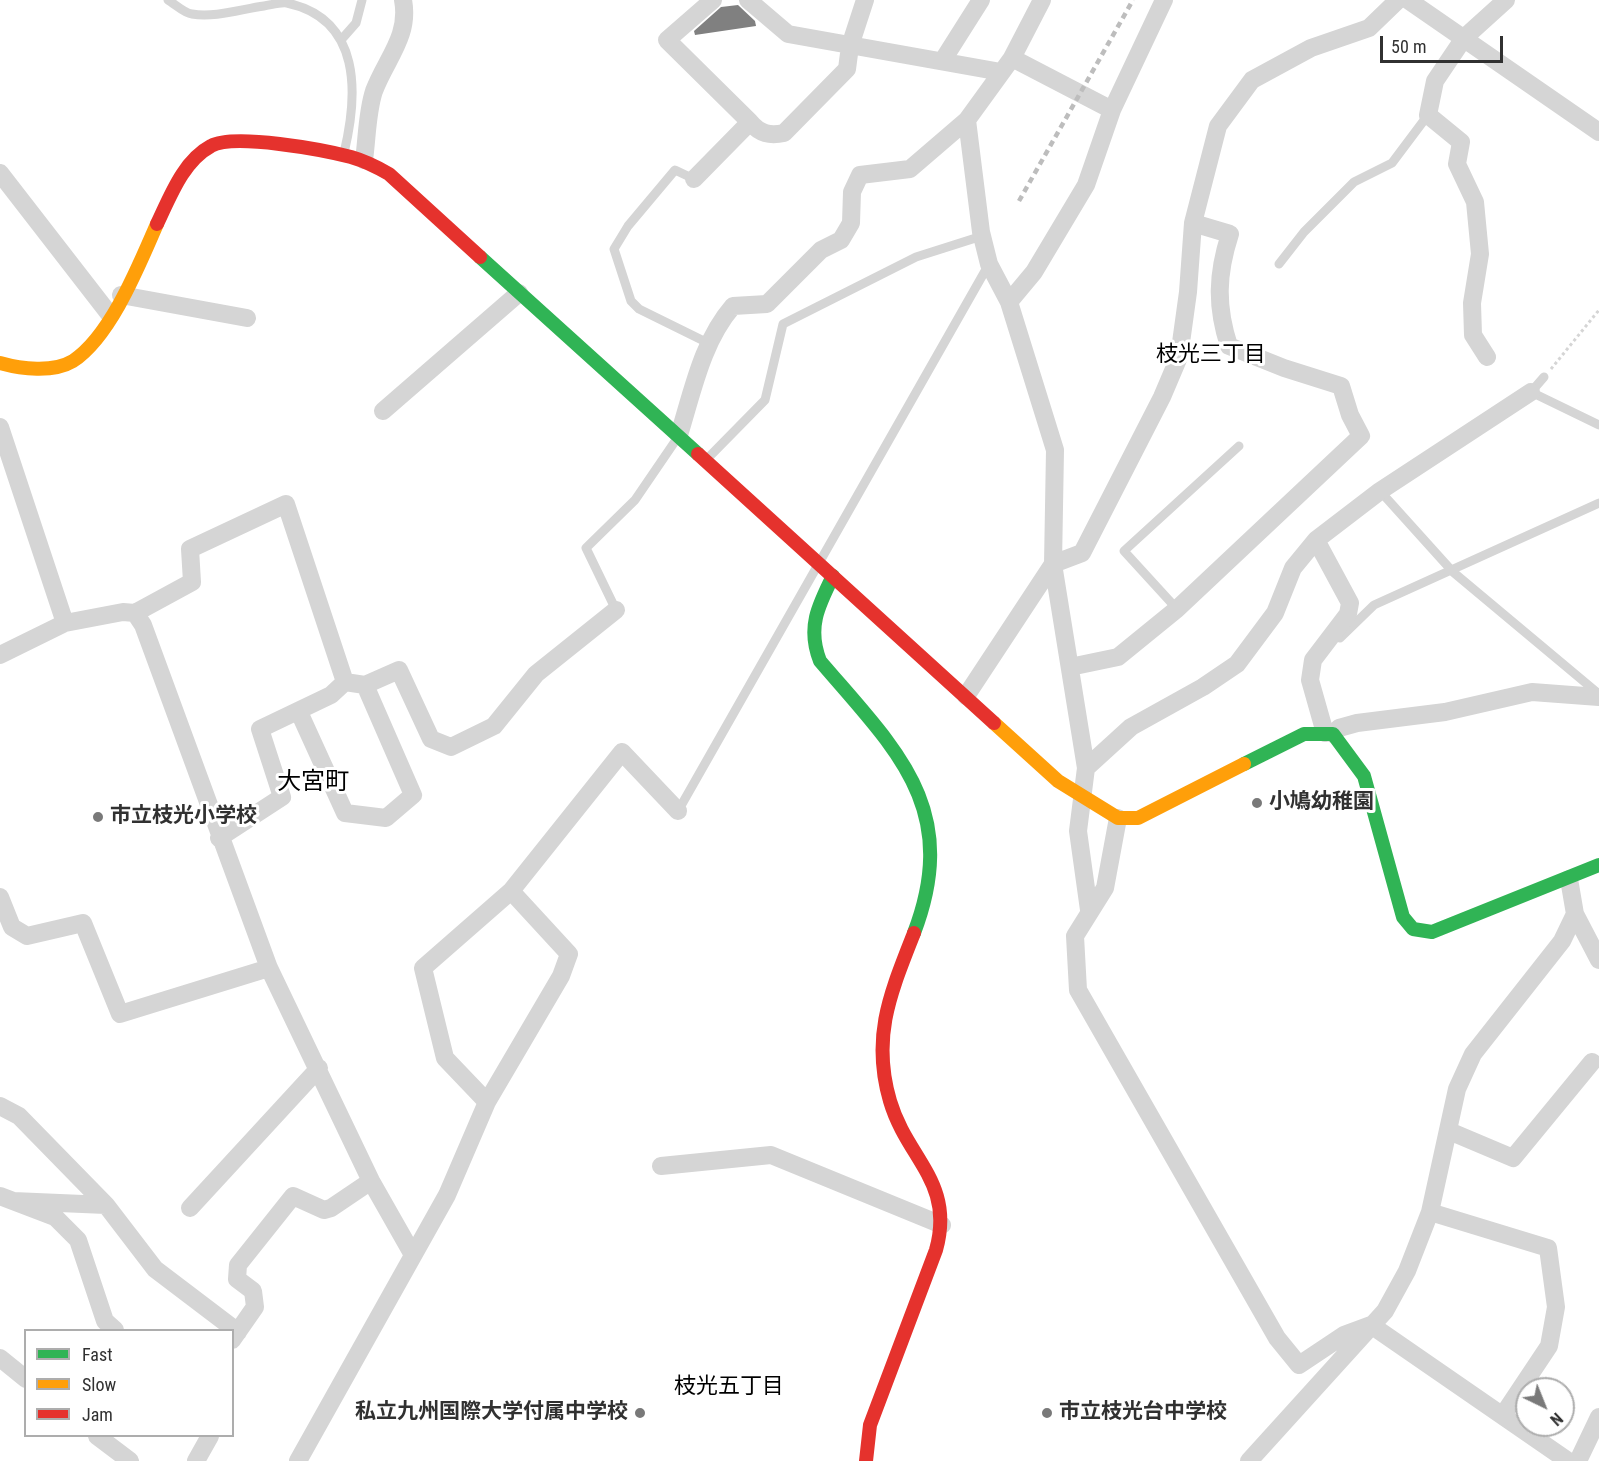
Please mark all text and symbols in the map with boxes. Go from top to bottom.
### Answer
scale bar [1383,24,1506,62]
text: 50 m [1391,36,1426,57]
district label: 枝光三丁目 [1156,342,1266,368]
district label: 大宮町 [277,769,349,797]
place label: 小鳩幼稚園 [1269,790,1374,816]
marker: 小鳩幼稚園 [1250,796,1264,810]
place label: 市立枝光小学校 [110,804,257,830]
marker: 市立枝光小学校 [91,810,105,824]
legend [24,1329,234,1437]
text: Fast [82,1344,113,1365]
text: Slow [82,1374,116,1395]
district label: 枝光五丁目 [674,1374,784,1400]
north arrow [1515,1377,1575,1437]
place label: 私立九州国際大学付属中学校 [355,1400,628,1426]
place label: 市立枝光台中学校 [1059,1400,1227,1426]
text: Jam [82,1404,113,1425]
marker: 私立九州国際大学付属中学校 [633,1406,647,1420]
marker: 市立枝光台中学校 [1040,1406,1054,1420]
text: N [1546,1409,1566,1429]

